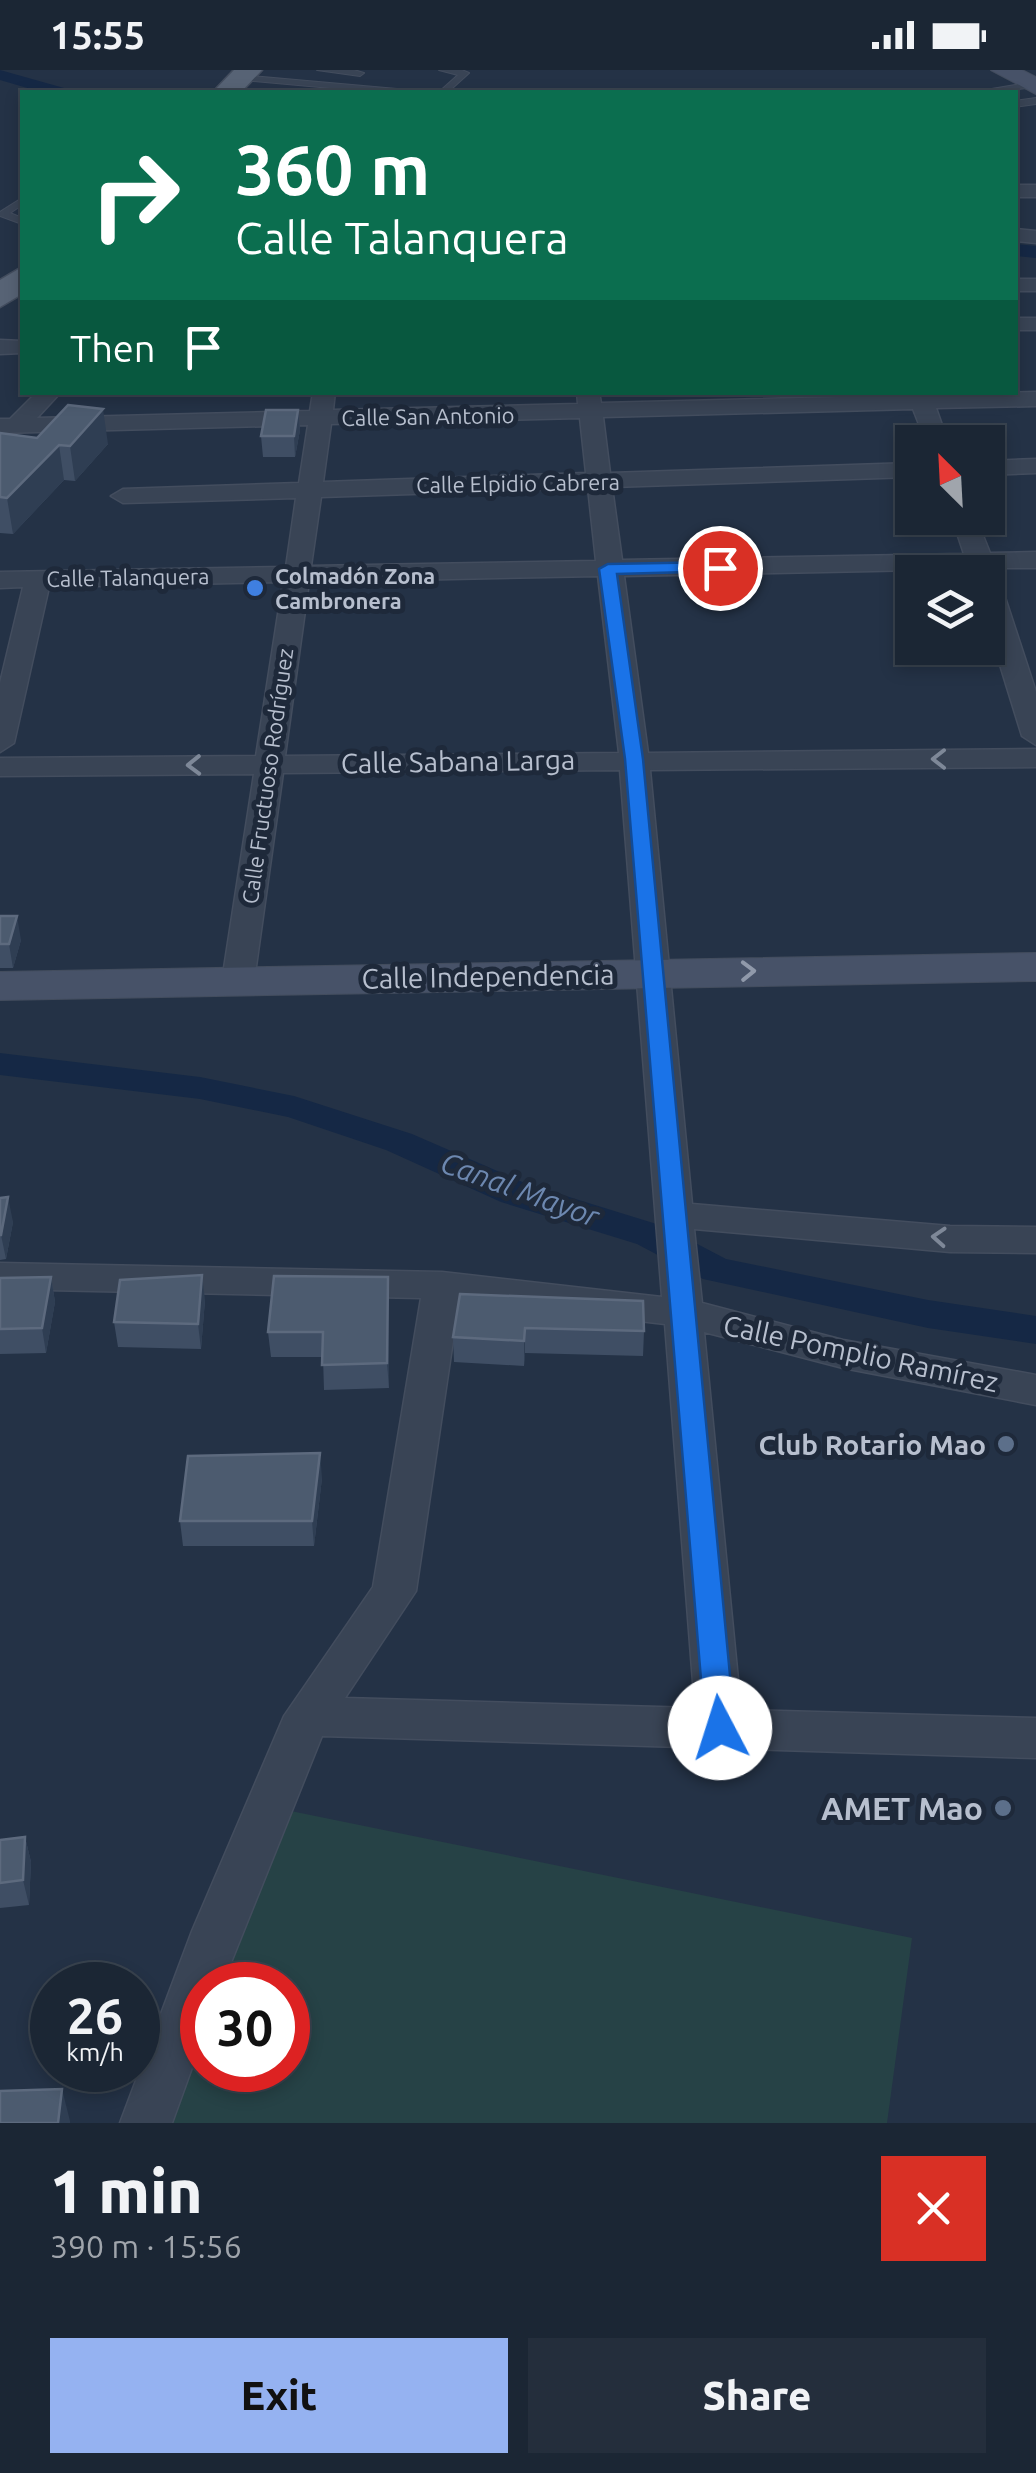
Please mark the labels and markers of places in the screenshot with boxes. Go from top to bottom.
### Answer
pin [678,526,763,611]
place label: Colmadón Zona Cambronera [275,563,435,613]
marker: Colmadón Zona Cambronera [244,577,266,599]
place label: Club Rotario Mao [759,1429,986,1460]
marker: Club Rotario Mao [995,1433,1017,1455]
place label: AMET Mao [821,1790,983,1826]
marker: AMET Mao [992,1797,1014,1819]

